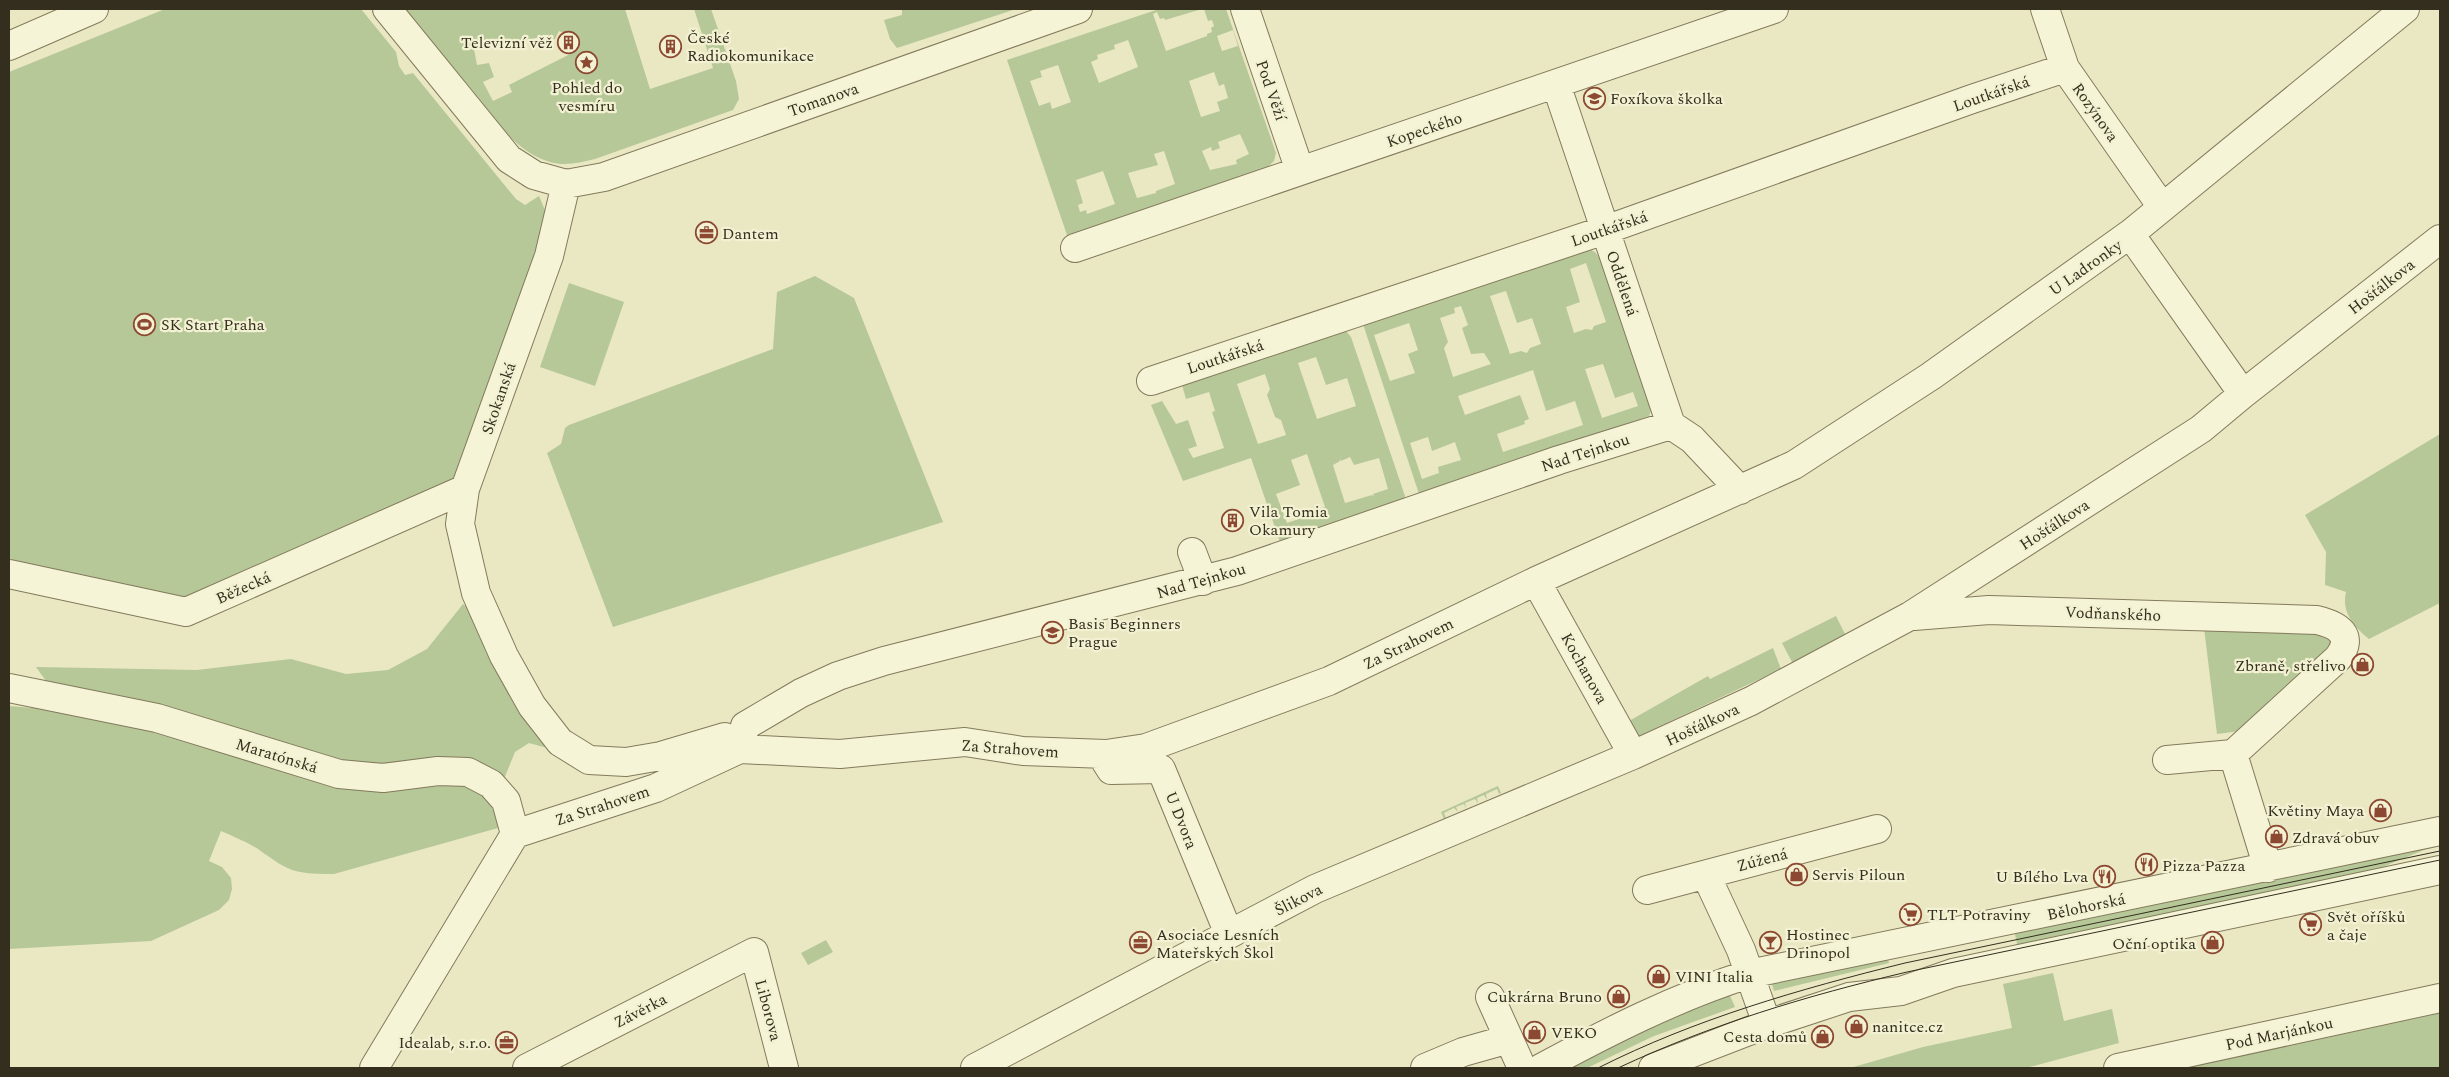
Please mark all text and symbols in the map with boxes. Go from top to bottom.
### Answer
place label: České Radiokomunikace [687,26,814,68]
building icon: Televizní věž [557,30,581,54]
place label: Televizní věž [461,31,553,55]
building icon: České Radiokomunikace [659,34,683,58]
place icon: Pohled do vesmíru [575,51,599,75]
street label: Pod Věží [1249,57,1293,125]
street label: Loutkářská [1950,70,2033,118]
place label: Pohled do vesmíru [552,76,622,118]
street label: Tomanova [785,77,862,123]
street label: Rozýnova [2066,78,2125,147]
school or university icon: Foxíkova školka [1582,86,1606,110]
place label: Foxíkova školka [1610,87,1723,111]
street label: Kopeckého [1383,106,1465,154]
street label: Loutkářská [1568,205,1651,253]
office icon: Dantem [694,221,718,245]
place label: Dantem [722,222,779,246]
street label: U Ladronky [2044,233,2128,302]
street label: Oddělená [1600,247,1645,320]
street label: Hošťálkova [2343,253,2420,321]
sports icon: SK Start Praha [133,312,157,336]
place label: SK Start Praha [161,313,265,337]
street label: Loutkářská [1184,333,1267,381]
street label: Skokanská [475,359,523,438]
street label: Nad Tejnkou [1538,427,1633,479]
street label: Hošťálkova [2015,493,2094,556]
place label: Vila Tomia Okamury [1249,500,1328,542]
building icon: Vila Tomia Okamury [1221,508,1245,532]
street label: Nad Tejnkou [1154,557,1249,605]
street label: Běžecká [212,565,275,611]
street label: Vodňanského [2064,600,2162,628]
place label: Basis Beginners Prague [1068,612,1181,654]
street label: Za Strahovem [1359,612,1458,676]
school or university icon: Basis Beginners Prague [1040,620,1064,644]
street label: Kochanova [1555,629,1614,709]
shop icon: Zbraně, střelivo [2350,653,2374,677]
place label: Zbraně, střelivo [2235,654,2346,678]
street label: Hošťálkova [1661,697,1744,753]
street label: Maratónská [233,732,321,780]
street label: Za Strahovem [960,734,1060,764]
street label: Za Strahovem [552,779,653,833]
street label: U Dvora [1159,788,1204,853]
shop icon: Květiny Maya [2368,798,2392,822]
place label: Květiny Maya [2267,799,2364,823]
shop icon: Zdravá obuv [2264,825,2288,849]
place label: Zdravá obuv [2292,826,2380,850]
street label: Zúžená [1734,842,1790,878]
restaurant icon: Pizza Pazza [2134,853,2158,877]
place label: Pizza Pazza [2162,854,2245,878]
shop icon: Servis Piloun [1784,862,1808,886]
place label: Servis Piloun [1812,863,1905,887]
restaurant icon: U Bílého Lva [2092,864,2116,888]
place label: U Bílého Lva [1996,865,2088,889]
street label: Šlikova [1270,878,1327,922]
street label: Bělohorská [2045,887,2128,927]
supermarket icon: TLT Potraviny [1899,902,1923,926]
place label: TLT Potraviny [1927,903,2031,927]
place label: Svět oříšků a čaje [2327,905,2406,947]
supermarket icon: Svět oříšků a čaje [2299,913,2323,937]
place label: Asociace Lesních Mateřských Škol [1156,923,1279,965]
place label: Hostinec Drinopol [1786,923,1850,965]
office icon: Asociace Lesních Mateřských Škol [1128,931,1152,955]
bar icon: Hostinec Drinopol [1758,931,1782,955]
shop icon: Oční optika [2200,931,2224,955]
place label: Oční optika [2112,932,2196,956]
shop icon: VINI Italia [1647,964,1671,988]
place label: VINI Italia [1675,965,1753,989]
street label: Liborova [748,977,788,1044]
shop icon: Cukrárna Bruno [1606,984,1630,1008]
place label: Cukrárna Bruno [1487,985,1602,1009]
street label: Závěrka [610,987,671,1034]
street label: Pod Marjánkou [2223,1011,2335,1057]
shop icon: nanitce.cz [1844,1014,1868,1038]
place label: nanitce.cz [1872,1015,1943,1039]
shop icon: VEKO [1523,1020,1547,1044]
place label: VEKO [1551,1021,1597,1045]
shop icon: Cesta domů [1811,1024,1835,1048]
place label: Cesta domů [1723,1025,1807,1049]
office icon: Idealab, s.r.o. [495,1030,519,1054]
place label: Idealab, s.r.o. [398,1031,491,1055]

